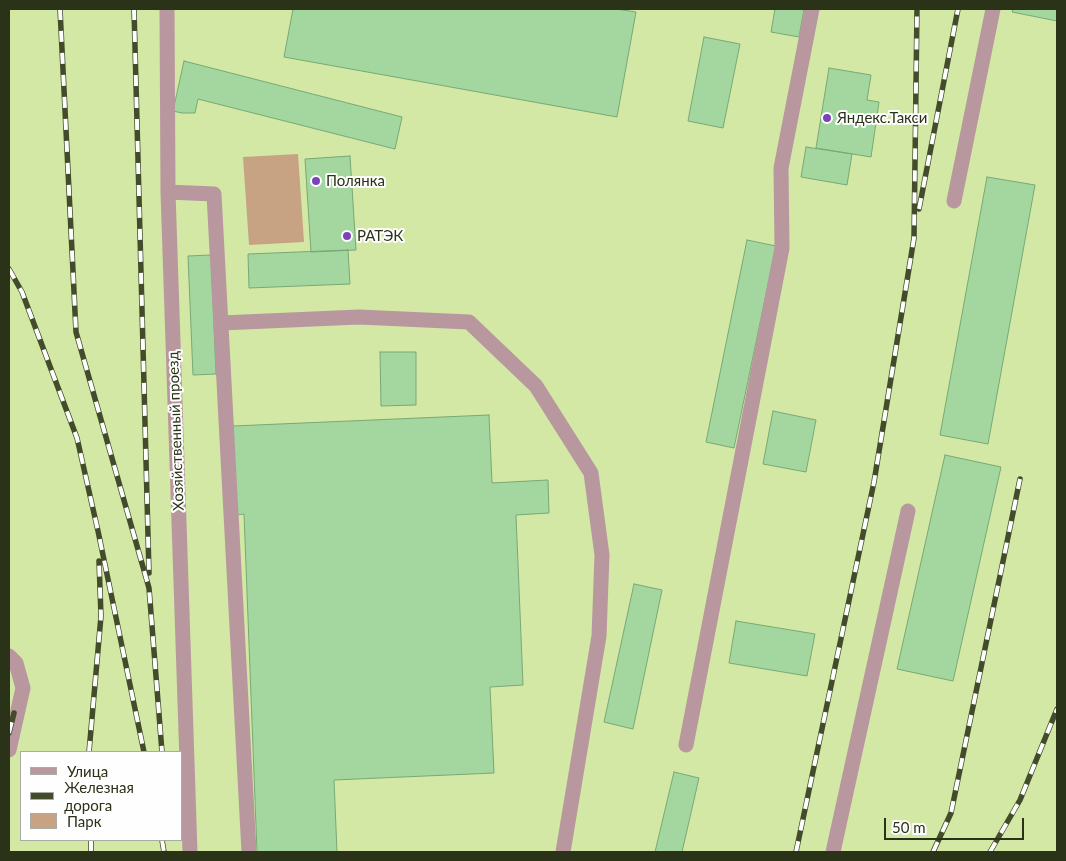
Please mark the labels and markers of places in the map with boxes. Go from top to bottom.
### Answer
place label: Яндекс.Такси [837,109,927,127]
marker: Яндекс.Такси [821,112,833,124]
place label: Полянка [326,172,385,190]
marker: Полянка [310,175,322,187]
place label: РАТЭК [357,227,403,245]
marker: РАТЭК [341,230,353,242]

